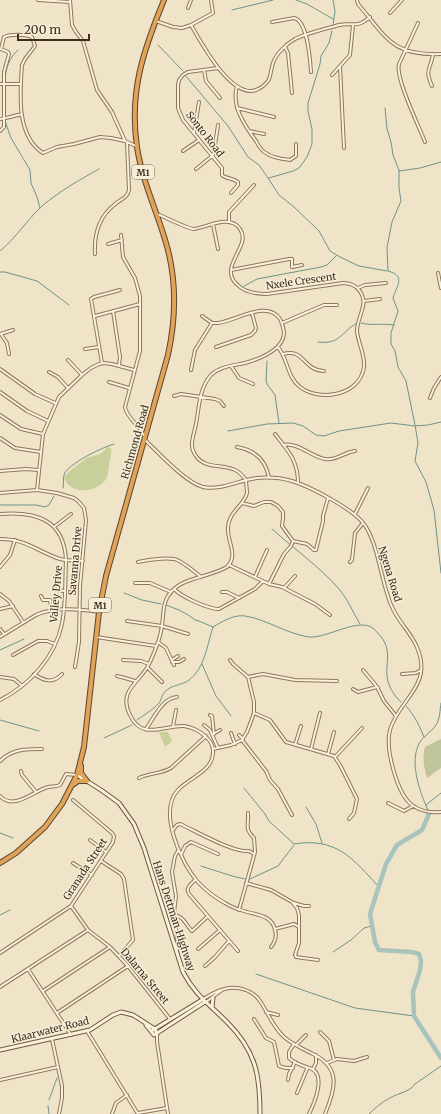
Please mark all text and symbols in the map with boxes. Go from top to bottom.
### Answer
scale bar [18,16,89,42]
text: 200 m [24,22,61,37]
street label: Sonto Road [183,109,227,159]
road number: M1 [132,165,154,179]
street label: Nxele Crescent [265,270,337,292]
street label: Richmond Road [118,403,152,481]
street label: Savanna Drive [66,526,84,596]
street label: Ngena Road [375,545,405,603]
street label: Valley Drive [47,565,65,624]
road number: M1 [89,598,111,612]
street label: Granada Street [60,835,110,902]
street label: Hans Dettman Highway [150,859,198,973]
street label: Dalarna Street [118,945,172,1007]
street label: Klaarwater Road [10,1014,90,1046]

